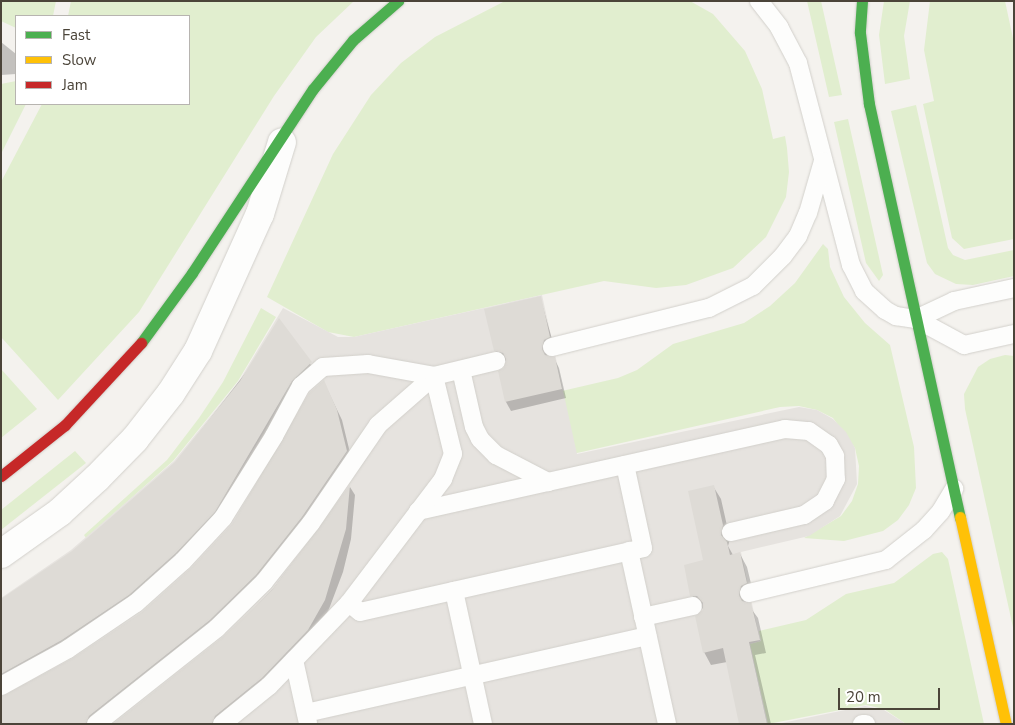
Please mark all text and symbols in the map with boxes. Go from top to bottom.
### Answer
legend [15,15,190,105]
text: Fast [62,25,90,45]
text: Slow [62,50,96,70]
text: Jam [62,75,88,95]
scale bar [840,678,942,710]
text: 20 m [846,687,881,707]

